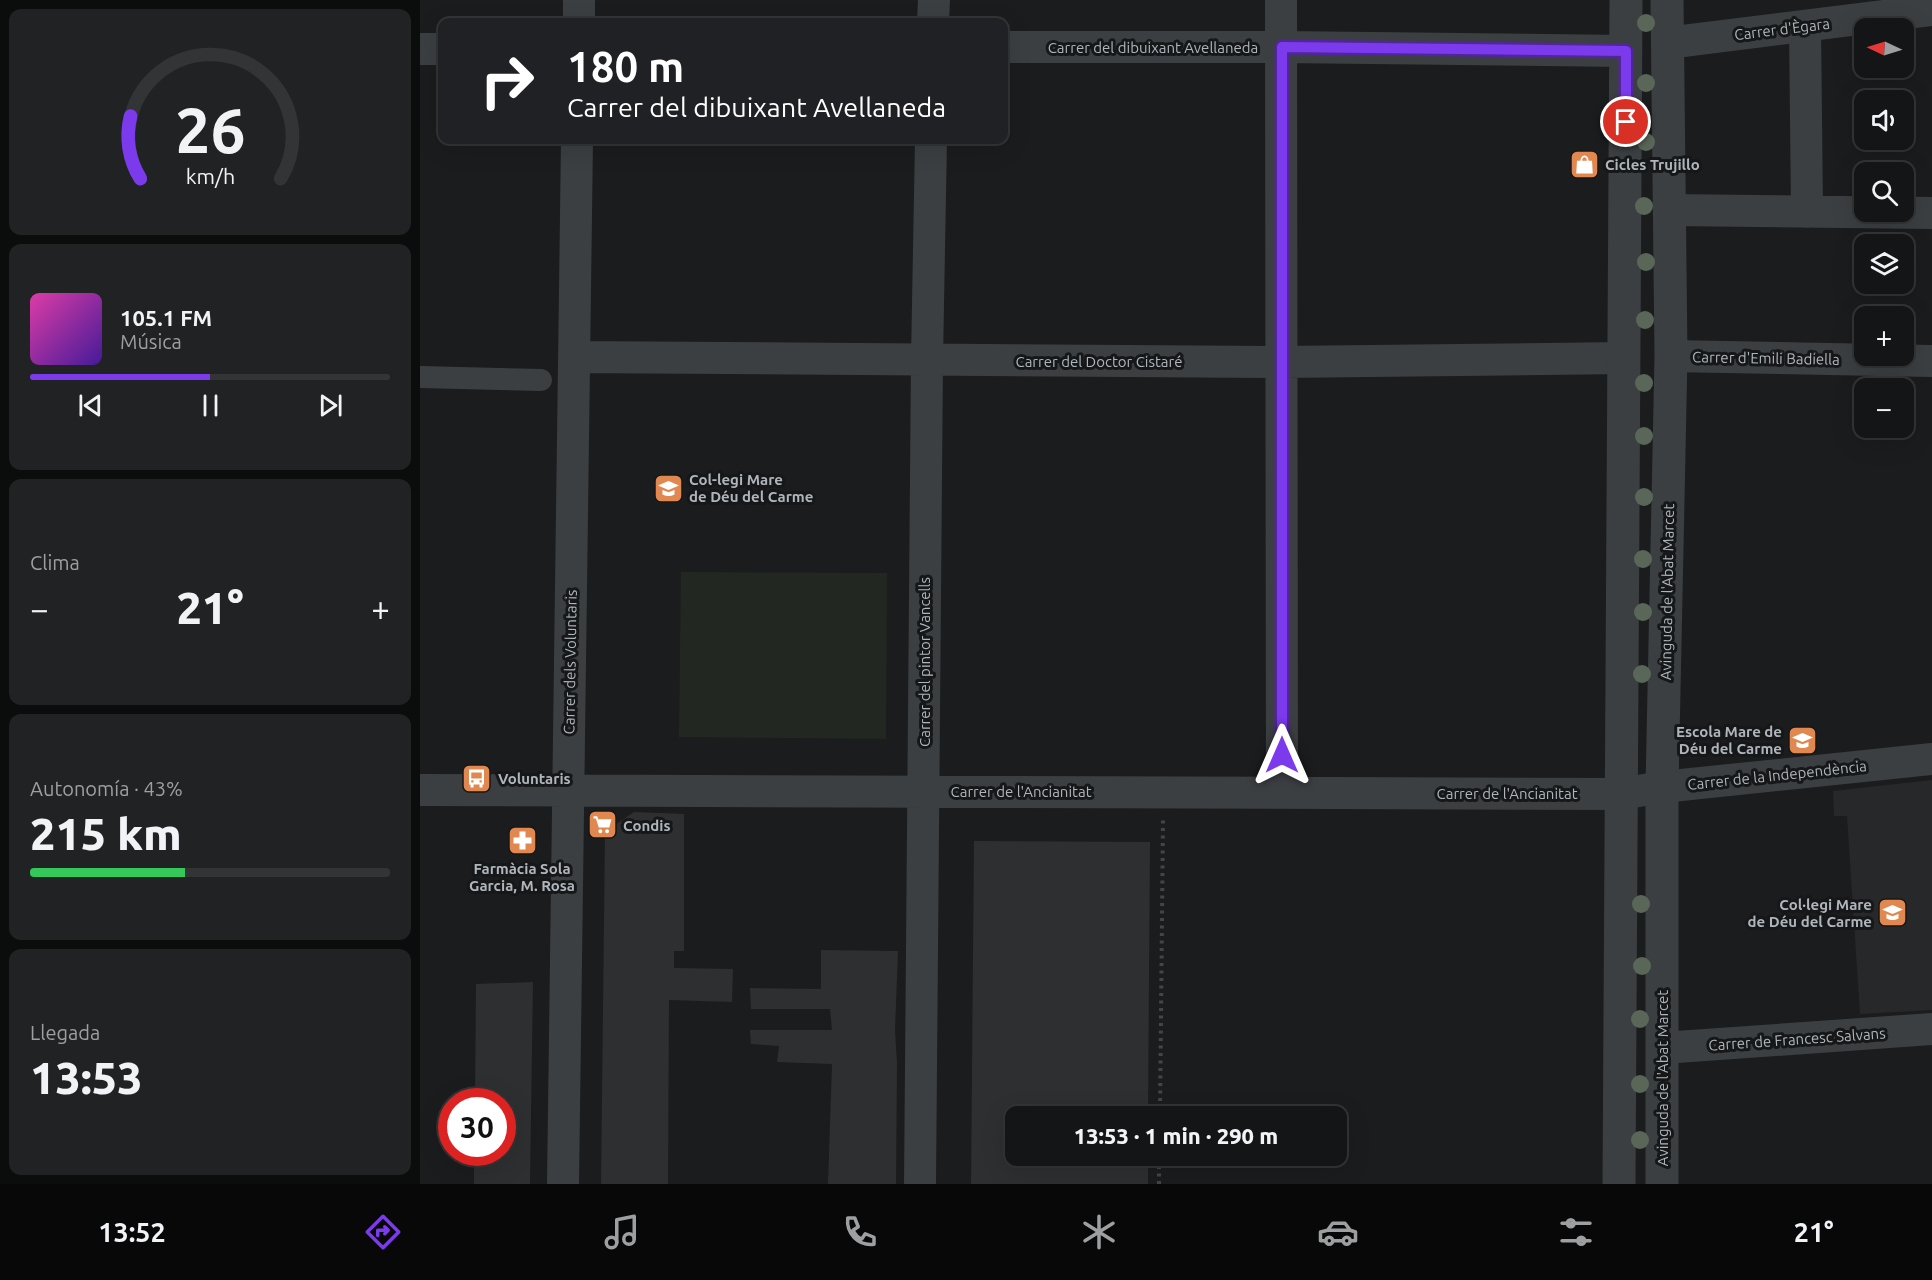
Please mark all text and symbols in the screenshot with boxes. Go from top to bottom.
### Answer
street label: Carrer d'Ègara [1733,15,1831,43]
north arrow [1854,18,1914,78]
map controls [1854,18,1914,438]
street label: Carrer del dibuixant Avellaneda [1048,39,1258,56]
icon: right [468,42,546,120]
text: 180 m [567,43,684,90]
button: sound [1854,90,1914,150]
text: Carrer del dibuixant Avellaneda [567,92,946,122]
text: 26 [175,95,245,165]
pin [1600,96,1651,147]
icon: arrive [1609,105,1642,138]
shop icon: Cicles Trujillo [1568,148,1600,180]
place label: Cicles Trujillo [1605,156,1700,173]
button: search [1854,162,1914,222]
text: km/h [185,164,235,188]
button: layers [1854,234,1914,294]
text: 105.1 FM [120,305,212,330]
button: + [1854,306,1914,366]
text: Música [120,330,182,353]
street label: Carrer d'Emili Badiella [1692,348,1840,368]
street label: Carrer del Doctor Cistaré [1015,353,1183,370]
button: − [1854,378,1914,438]
icon: previous [74,389,107,422]
icon: pause [194,389,227,422]
icon: next [314,389,347,422]
place label: Col-legi Mare de Déu del Carme [689,471,813,505]
school or university icon: Col-legi Mare de Déu del Carme [652,472,684,504]
street label: Avinguda de l'Abat Marcet [1657,504,1677,680]
text: Clima [30,551,80,574]
street label: Carrer del pintor Vancells [916,577,933,747]
text: 21° [176,582,244,633]
street label: Carrer dels Voluntaris [560,589,580,735]
text: − [30,590,49,627]
text: + [371,590,390,627]
position arrow [1250,723,1314,787]
place label: Escola Mare de Déu del Carme [1676,723,1782,757]
school or university icon: Escola Mare de Déu del Carme [1787,724,1819,756]
street label: Carrer de la Independència [1686,757,1868,793]
bus stop icon: Voluntaris [461,762,493,794]
place label: Voluntaris [498,770,571,787]
text: Autonomía · 43% [30,777,183,800]
street label: Carrer de l'Ancianitat [950,783,1092,800]
street label: Carrer de l'Ancianitat [1436,785,1578,802]
text: 215 km [30,808,182,859]
supermarket icon: Condis [586,809,618,841]
place label: Condis [623,817,671,834]
pharmacy icon: Farmàcia Sola Garcia, M. Rosa [506,825,538,857]
place label: Farmàcia Sola Garcia, M. Rosa [469,860,575,894]
place label: Col·legi Mare de Déu del Carme [1748,896,1872,930]
school or university icon: Col·legi Mare de Déu del Carme [1877,897,1909,929]
street label: Avinguda de l'Abat Marcet [1654,990,1671,1166]
text: Llegada [30,1021,100,1044]
street label: Carrer de Francesc Salvans [1708,1024,1886,1054]
text: 13:53 [30,1052,143,1103]
speed limit sign: 30 [438,1088,516,1166]
text: 13:53 · 1 min · 290 m [1074,1123,1278,1148]
icon: directions [362,1211,404,1253]
icon: music [601,1211,643,1253]
icon: phone [839,1211,881,1253]
icon: climate [1078,1211,1120,1253]
icon: car [1317,1211,1359,1253]
icon: filters [1555,1211,1597,1253]
text: 13:52 [98,1217,166,1247]
text: 21° [1794,1217,1834,1247]

